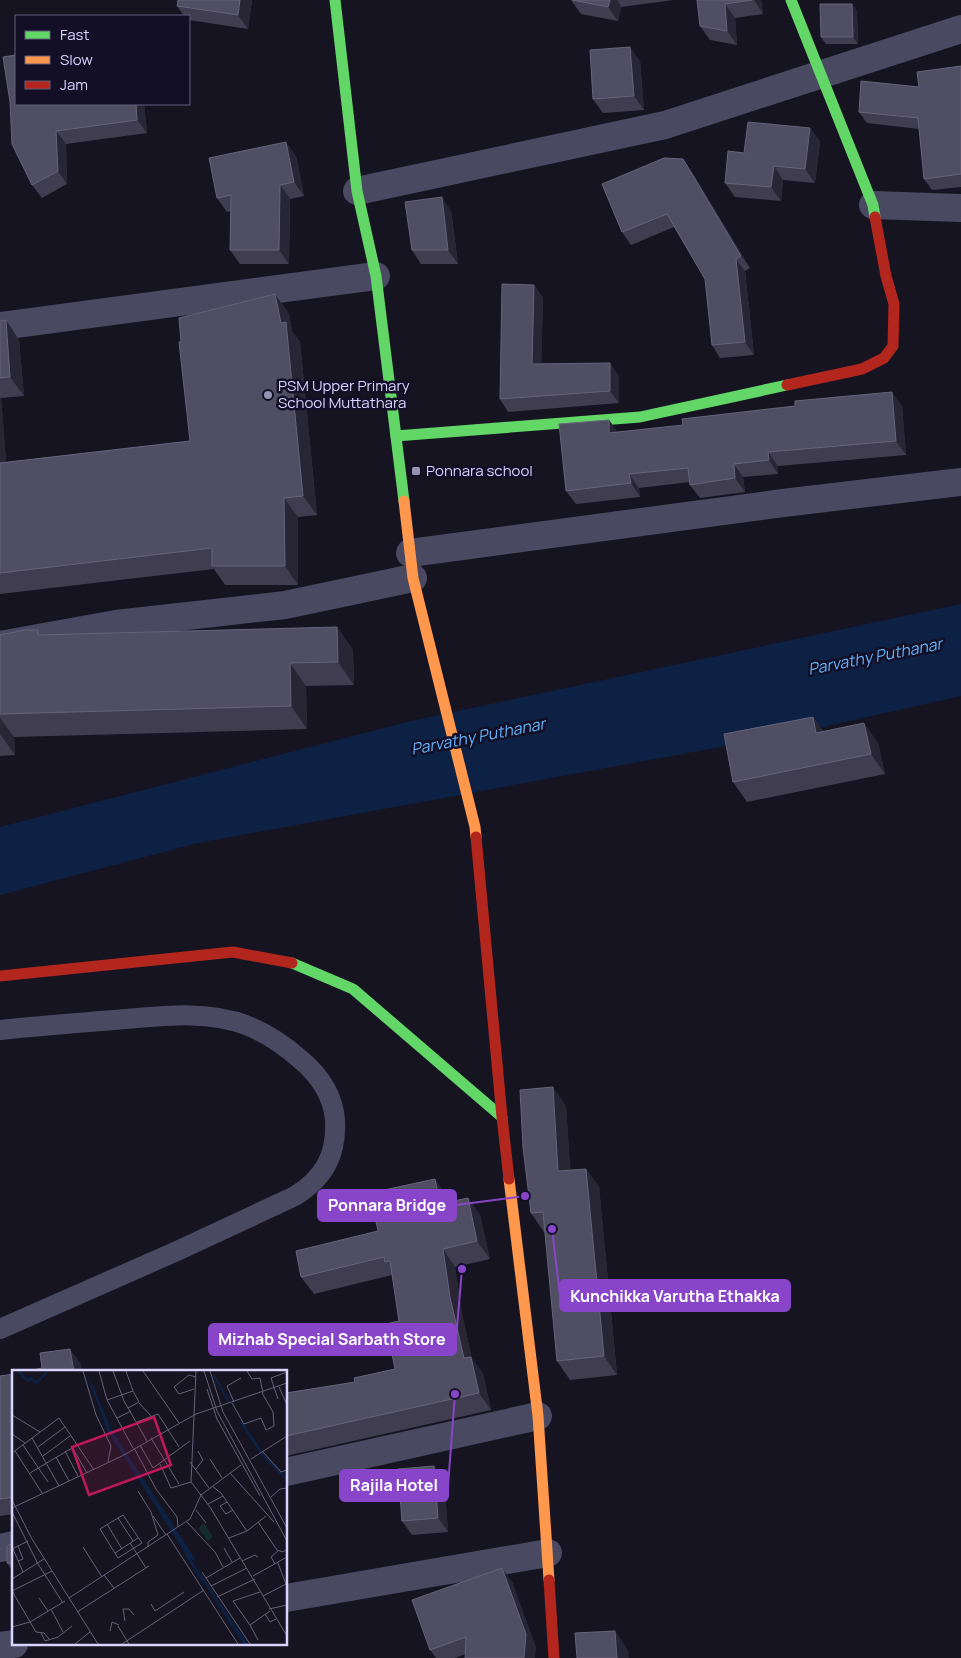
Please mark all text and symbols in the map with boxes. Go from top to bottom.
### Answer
legend [15,15,190,105]
text: Fast [60,24,89,45]
text: Slow [60,49,93,70]
text: Jam [60,74,88,95]
place label: PSM Upper Primary School Muttathara [278,375,410,413]
marker: PSM Upper Primary School Muttathara [262,389,274,401]
place label: Ponnara school [426,460,533,481]
marker: Ponnara school [410,465,422,477]
water label: Parvathy Puthanar [806,632,946,680]
water label: Parvathy Puthanar [409,712,549,760]
callout: Ponnara Bridge [318,1190,456,1221]
text: Ponnara Bridge [328,1194,446,1216]
callout: Kunchikka Varutha Ethakka [560,1280,790,1311]
text: Kunchikka Varutha Ethakka [570,1285,780,1307]
callout: Mizhab Special Sarbath Store [209,1324,456,1355]
text: Mizhab Special Sarbath Store [218,1328,446,1350]
inset map [12,1370,288,1646]
callout: Rajila Hotel [340,1470,448,1501]
text: Rajila Hotel [350,1474,438,1496]

